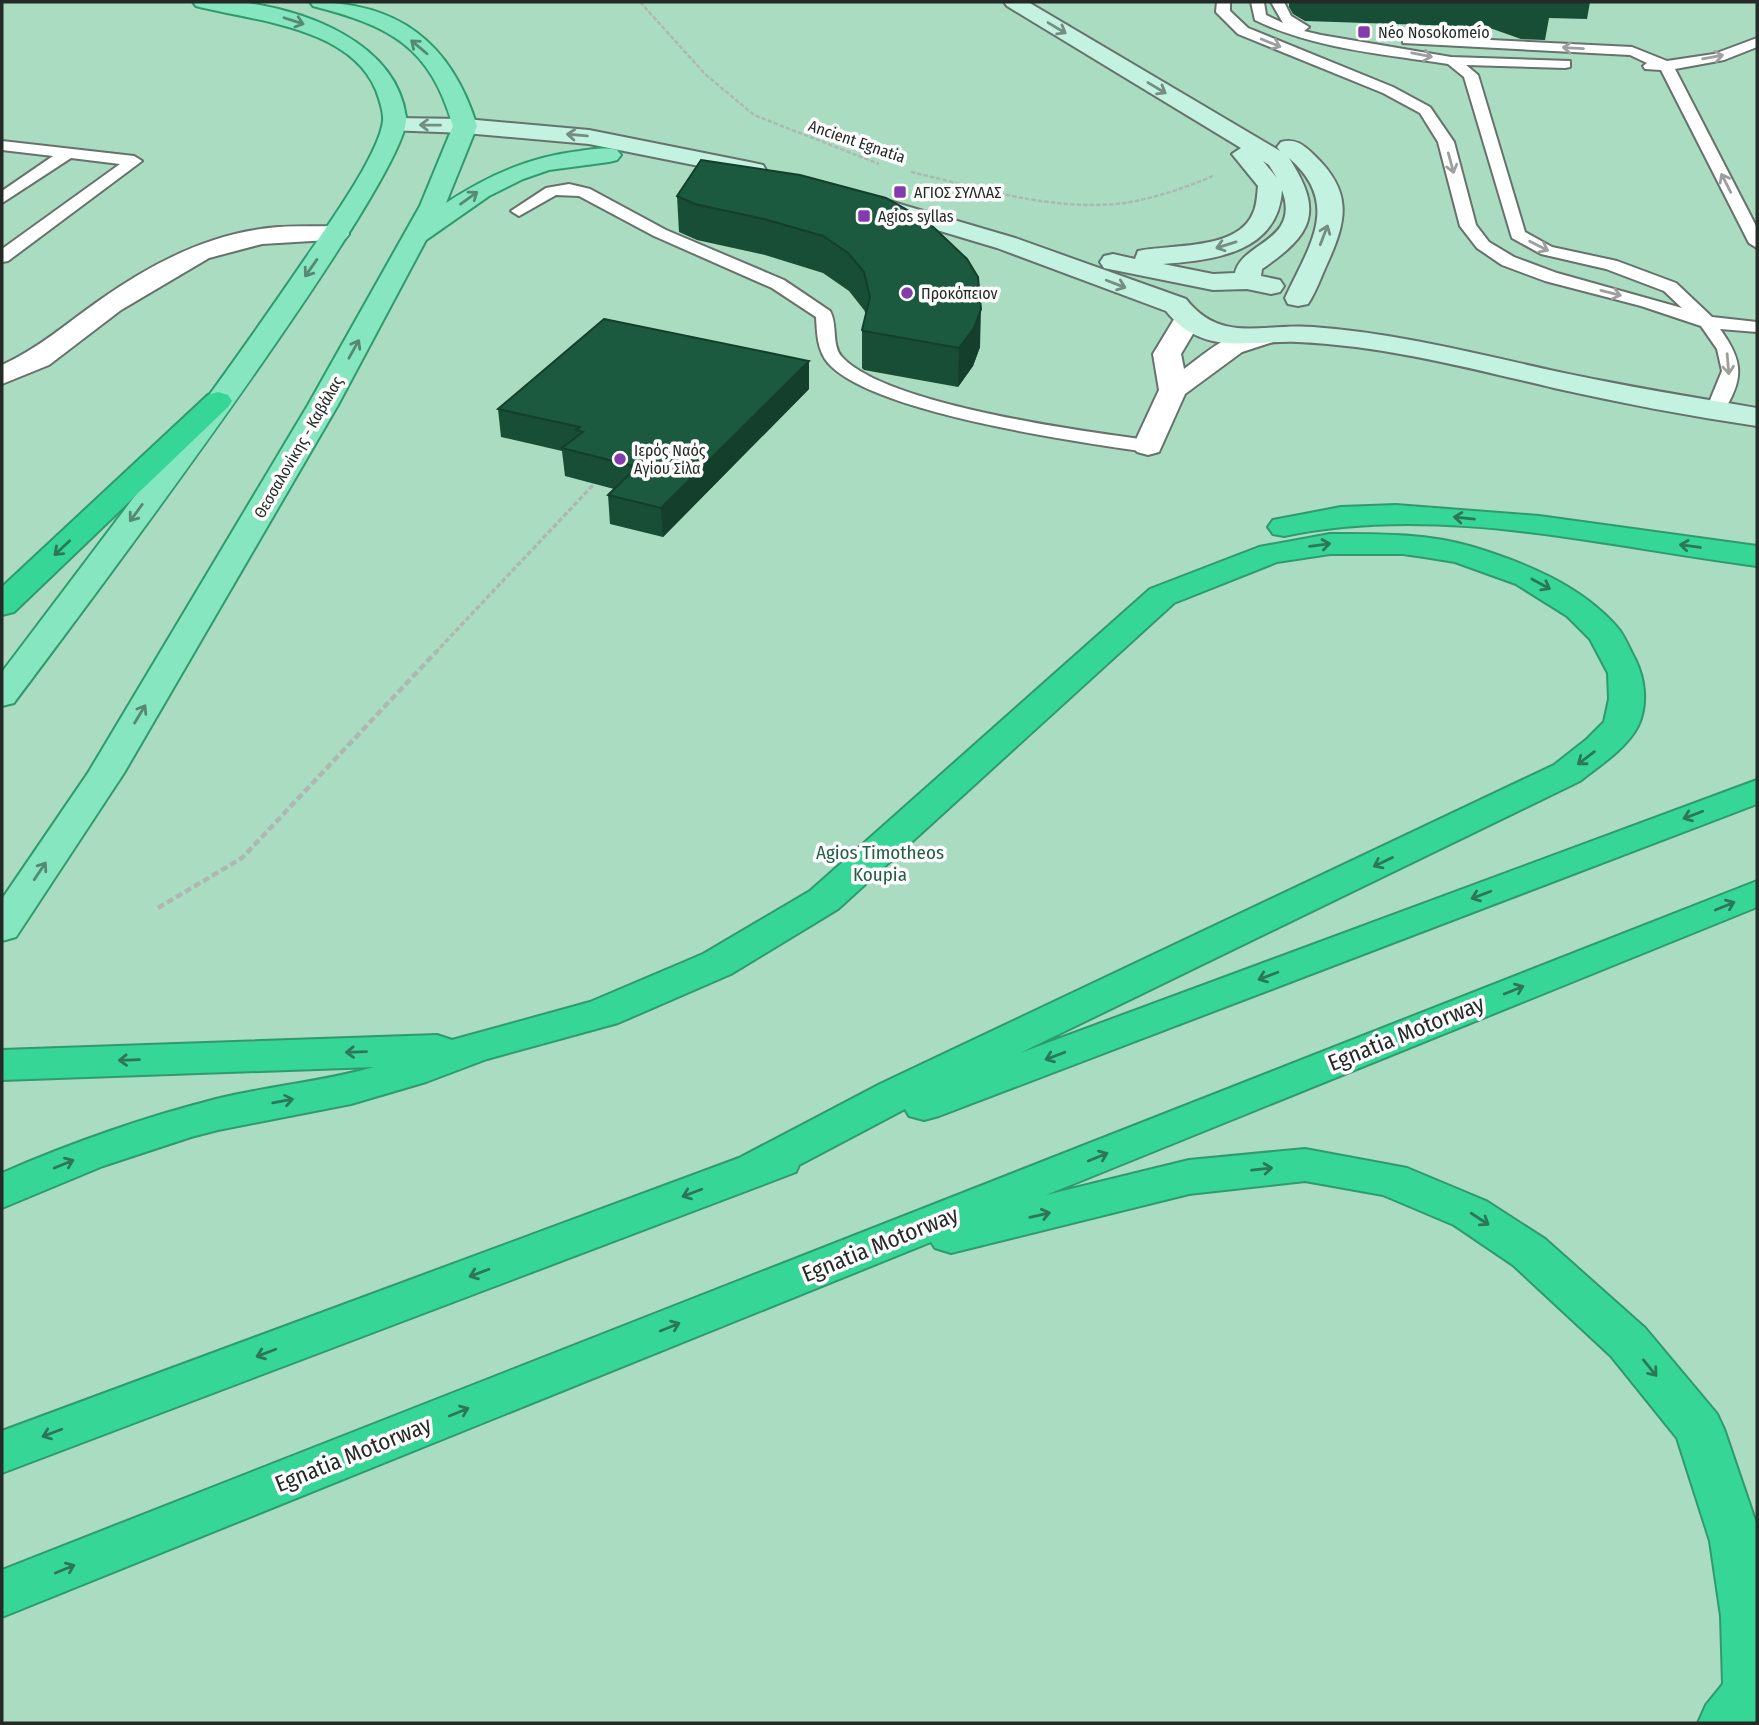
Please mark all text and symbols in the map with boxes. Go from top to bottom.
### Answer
one-way arrow [282,16,304,29]
one-way arrow [1047,21,1067,35]
place label: Néo Nosokomeío [1378,23,1490,42]
marker: Néo Nosokomeío [1356,24,1372,40]
one-way arrow [1260,37,1282,50]
one-way arrow [410,39,428,54]
one-way arrow [1562,41,1585,54]
one-way arrow [1410,49,1433,63]
one-way arrow [1701,50,1724,64]
one-way arrow [1147,82,1167,96]
street label: Ancient Egnatia [806,116,908,167]
one-way arrow [419,119,442,132]
one-way arrow [566,129,589,142]
one-way arrow [1445,151,1458,174]
one-way arrow [1719,173,1733,193]
place label: ΑΓΙΟΣ ΣΥΛΛΑΣ [914,183,1001,202]
marker: ΑΓΙΟΣ ΣΥΛΛΑΣ [892,184,908,200]
one-way arrow [459,190,478,205]
place label: Agios syllas [878,207,954,226]
marker: Agios syllas [856,208,872,224]
one-way arrow [1319,225,1332,246]
one-way arrow [1215,239,1237,252]
one-way arrow [1528,239,1549,253]
one-way arrow [304,258,318,277]
one-way arrow [1104,279,1126,292]
place label: Προκόπειον [921,284,998,303]
marker: Προκόπειον [899,285,915,301]
one-way arrow [1599,287,1622,300]
one-way arrow [348,339,362,360]
one-way arrow [1722,352,1735,375]
street label: Θεσσαλονίκης - Καβάλας [250,373,347,521]
place label: Ιερός Ναός Αγίου Σίλα [634,441,706,478]
marker: Ιερός Ναός Αγίου Σίλα [612,451,628,467]
one-way arrow [129,503,143,522]
one-way arrow [1453,511,1476,524]
one-way arrow [1308,539,1331,552]
one-way arrow [1679,539,1702,552]
one-way arrow [54,540,71,557]
one-way arrow [1530,577,1550,591]
one-way arrow [134,705,148,725]
one-way arrow [1577,751,1595,766]
one-way arrow [1683,810,1705,822]
park label: Agios Timotheos Koupia [816,841,944,886]
one-way arrow [1373,856,1394,869]
one-way arrow [33,862,47,881]
one-way arrow [1470,890,1492,903]
one-way arrow [1714,899,1736,912]
one-way arrow [1257,970,1279,983]
one-way arrow [1503,983,1524,996]
street label: Egnatia Motorway [1324,989,1489,1077]
one-way arrow [345,1046,368,1059]
one-way arrow [1044,1051,1066,1063]
one-way arrow [118,1053,141,1066]
one-way arrow [271,1093,293,1107]
one-way arrow [1087,1149,1108,1162]
one-way arrow [53,1156,75,1169]
one-way arrow [1250,1163,1273,1176]
one-way arrow [681,1188,703,1200]
street label: Egnatia Motorway [798,1200,963,1288]
one-way arrow [1028,1208,1051,1222]
one-way arrow [1469,1212,1489,1226]
one-way arrow [468,1268,490,1280]
one-way arrow [658,1320,680,1333]
one-way arrow [255,1348,277,1360]
one-way arrow [1642,1359,1658,1377]
one-way arrow [447,1404,469,1417]
street label: Egnatia Motorway [271,1410,436,1498]
one-way arrow [42,1427,64,1440]
one-way arrow [54,1561,76,1574]

